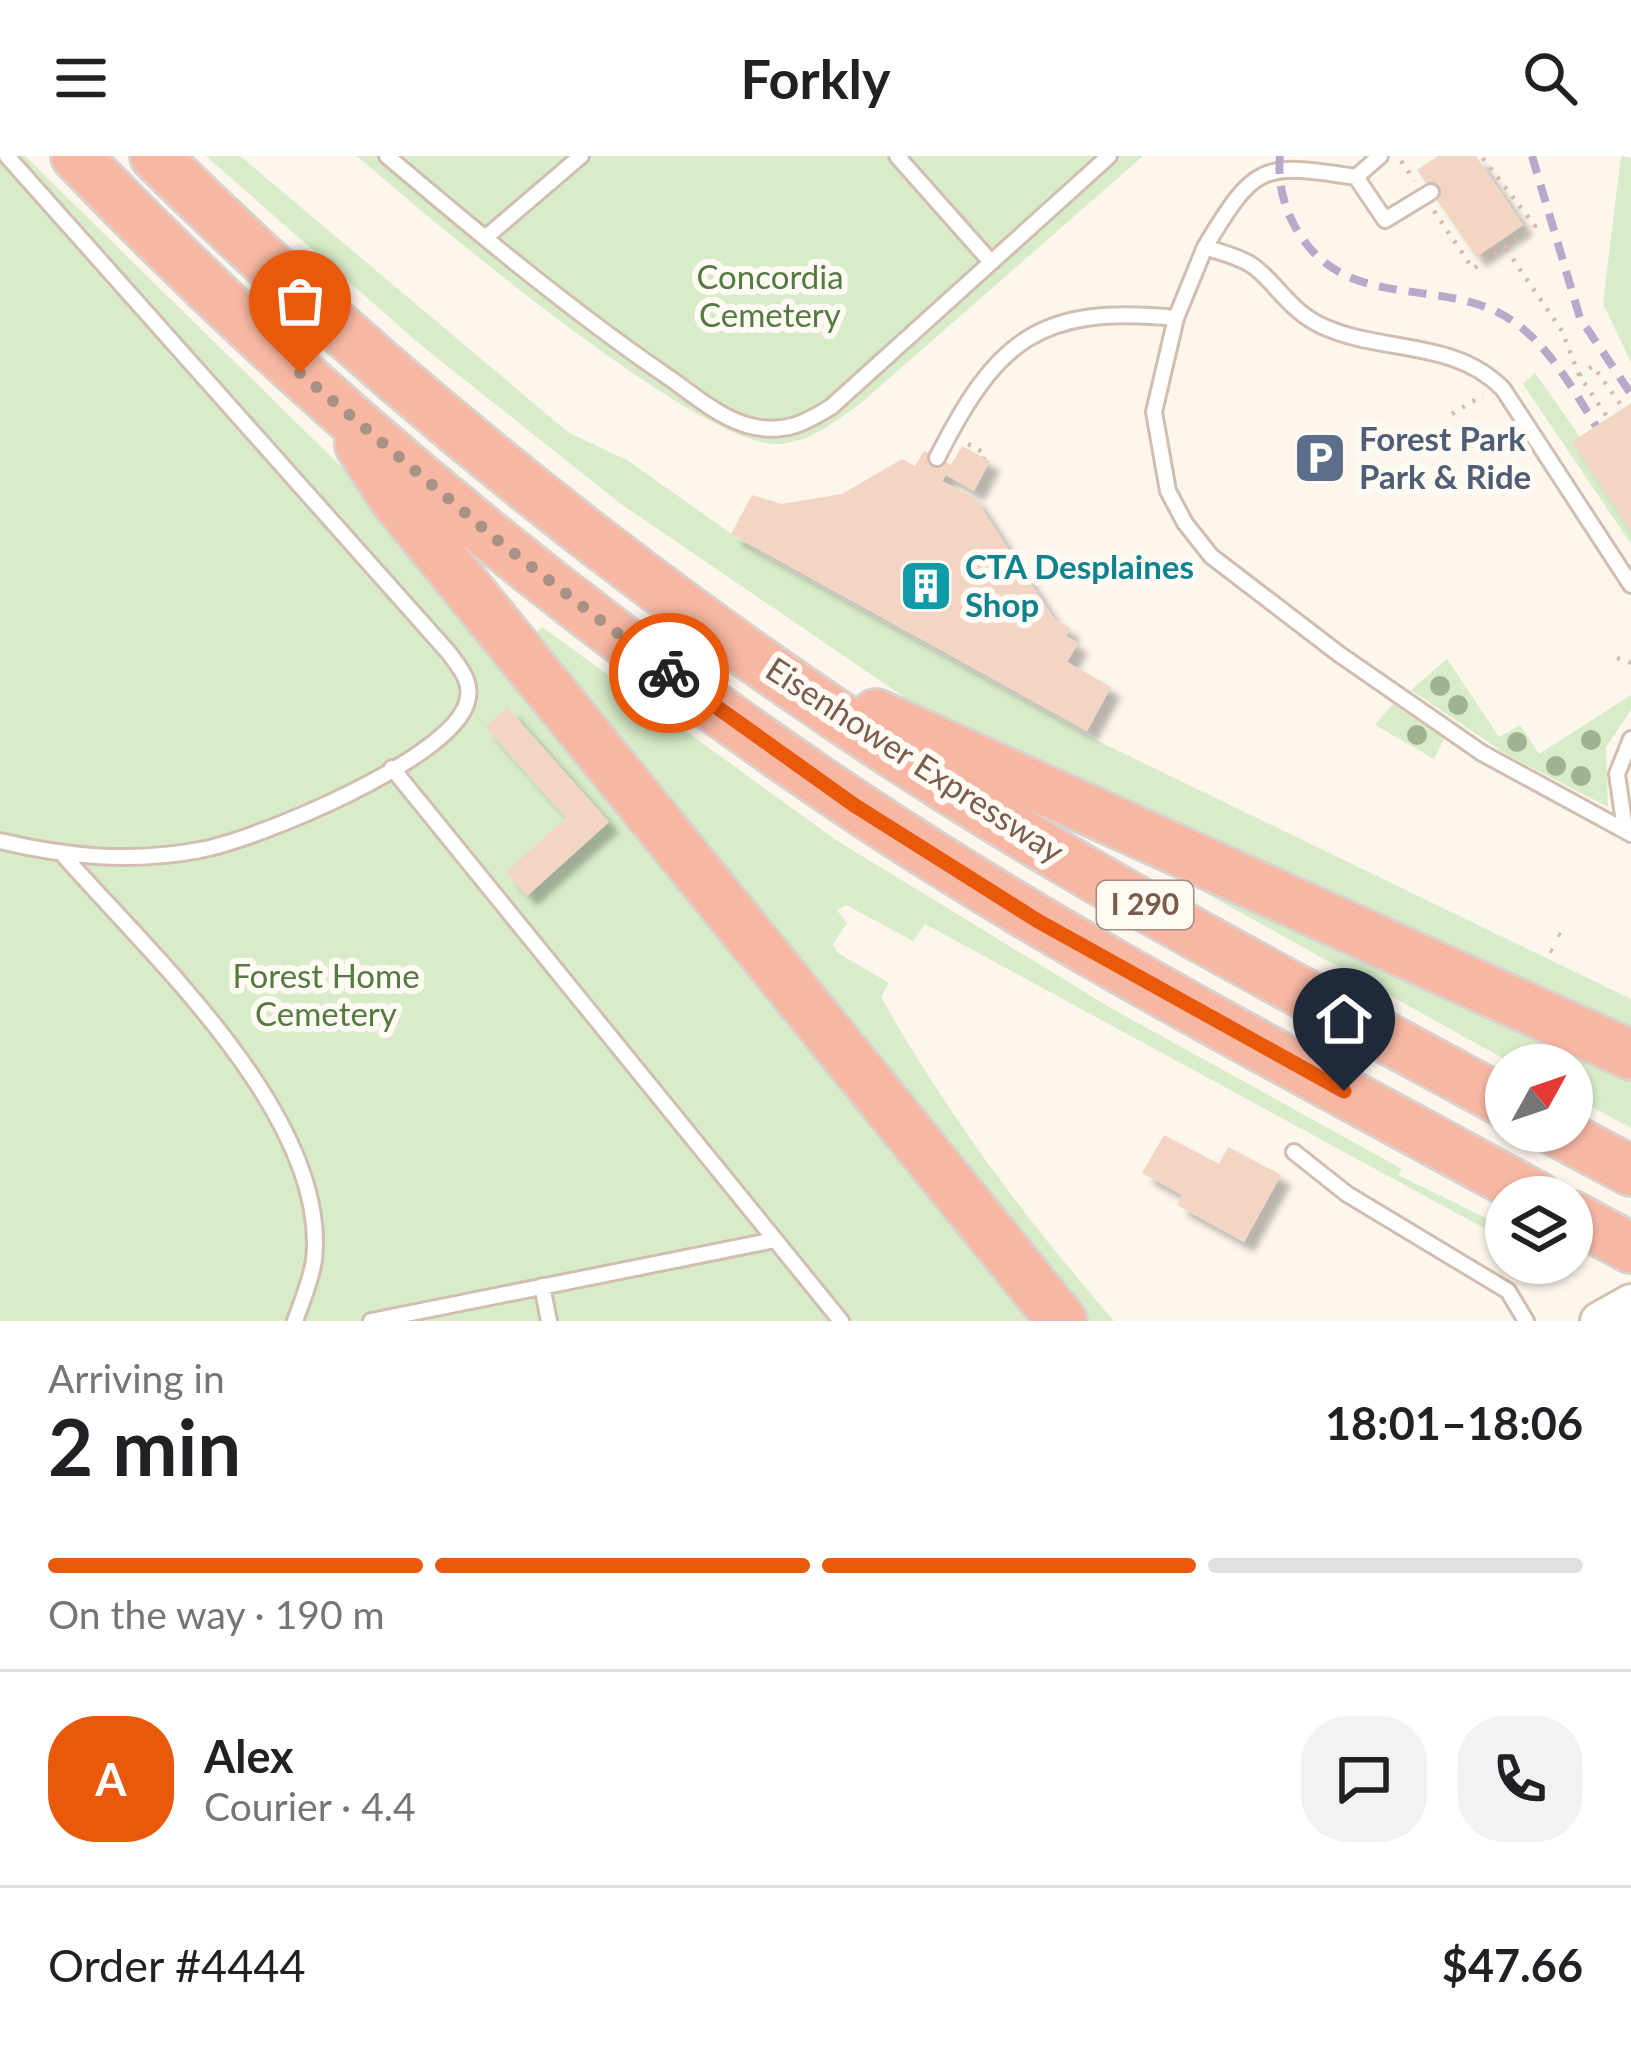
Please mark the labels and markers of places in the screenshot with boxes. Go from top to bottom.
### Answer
pin [249,250,351,373]
place label: Forest Park Park & Ride [1359,418,1531,496]
parking icon: Forest Park Park & Ride [1292,430,1348,486]
place label: CTA Desplaines Shop [965,546,1194,624]
building icon: CTA Desplaines Shop [898,558,954,614]
pin [1293,968,1395,1091]

